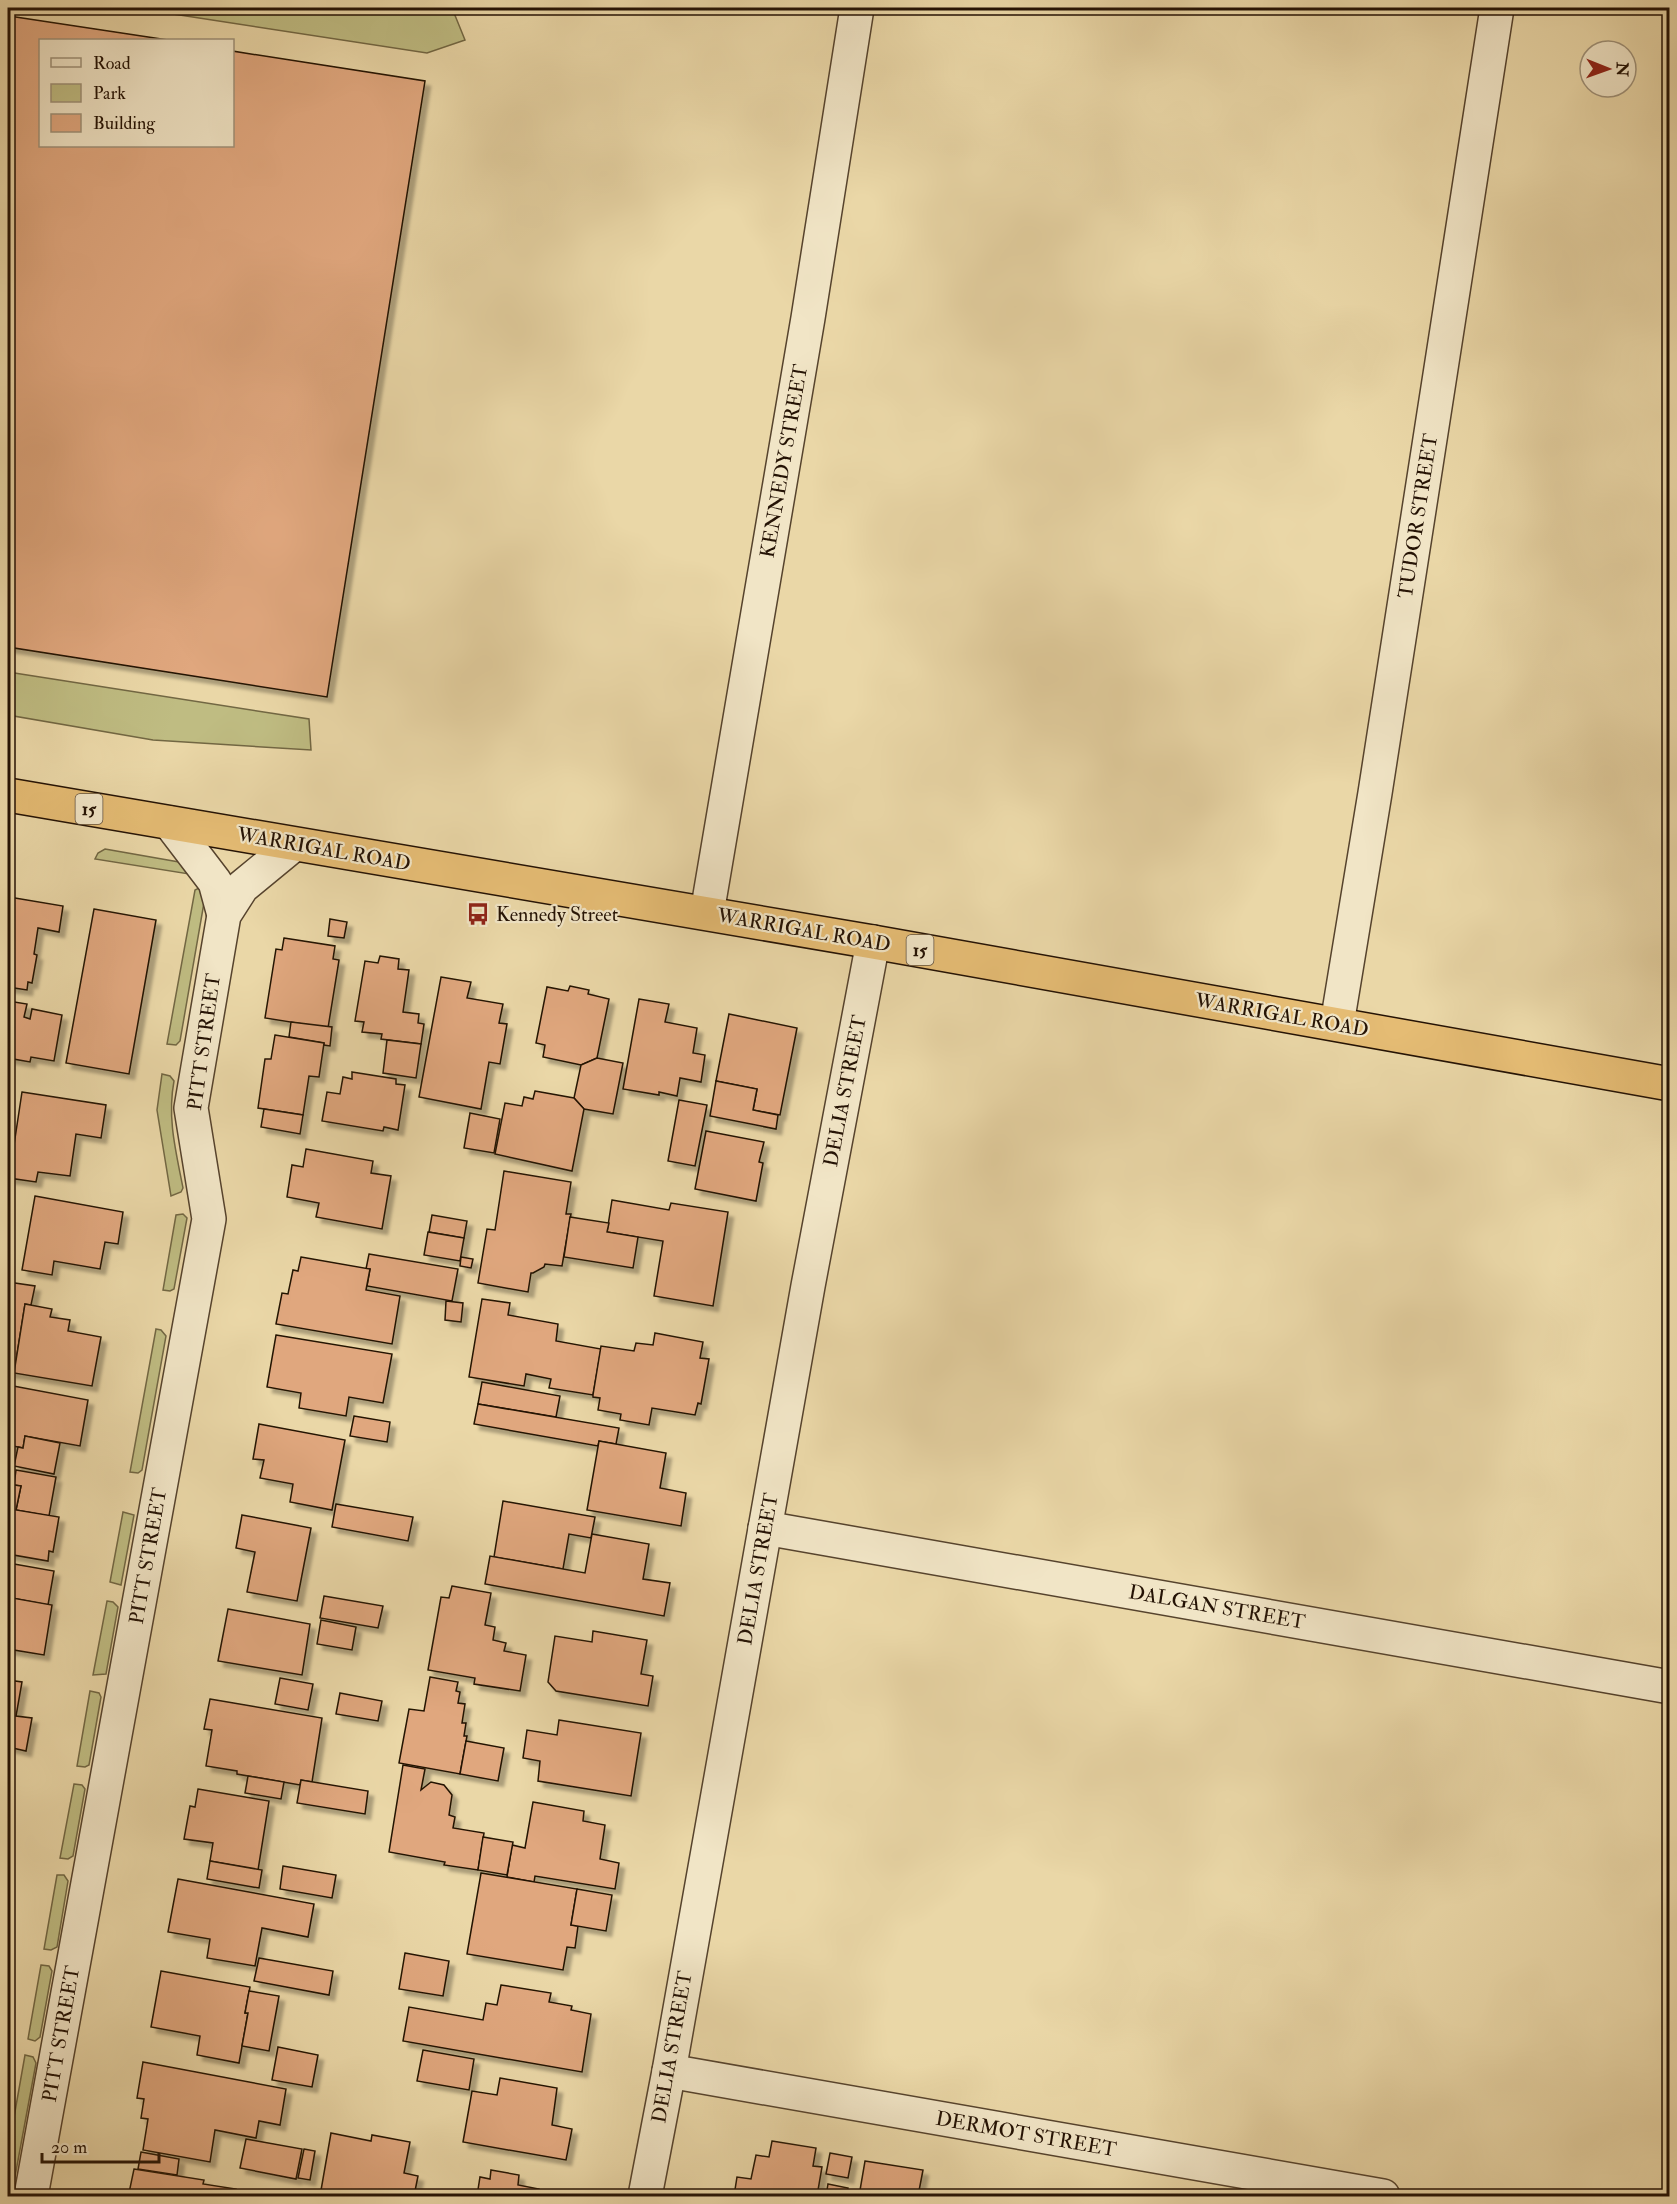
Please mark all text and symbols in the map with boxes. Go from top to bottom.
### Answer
legend [39,39,234,147]
north arrow [1578,39,1638,99]
text: Road [93,52,131,75]
text: N [1612,61,1632,77]
text: Park [93,82,126,105]
text: Building [93,112,156,135]
street label: KENNEDY STREET [755,362,813,560]
street label: TUDOR STREET [1393,432,1443,600]
road number: 15 [76,794,103,824]
street label: WARRIGAL ROAD [234,821,413,877]
bus stop icon: Kennedy Street [465,901,491,927]
place label: Kennedy Street [496,902,619,927]
street label: WARRIGAL ROAD [714,902,893,958]
road number: 15 [906,935,934,965]
street label: PITT STREET [182,972,226,1112]
street label: WARRIGAL ROAD [1192,987,1371,1043]
street label: DELIA STREET [818,1013,872,1169]
street label: PITT STREET [124,1486,172,1626]
street label: DELIA STREET [732,1491,784,1647]
street label: DALGAN STREET [1127,1579,1307,1635]
street label: PITT STREET [37,1964,85,2104]
street label: DELIA STREET [646,1969,698,2125]
street label: DERMOT STREET [934,2106,1119,2162]
scale bar [42,2126,159,2164]
text: 20 m [51,2136,87,2159]

